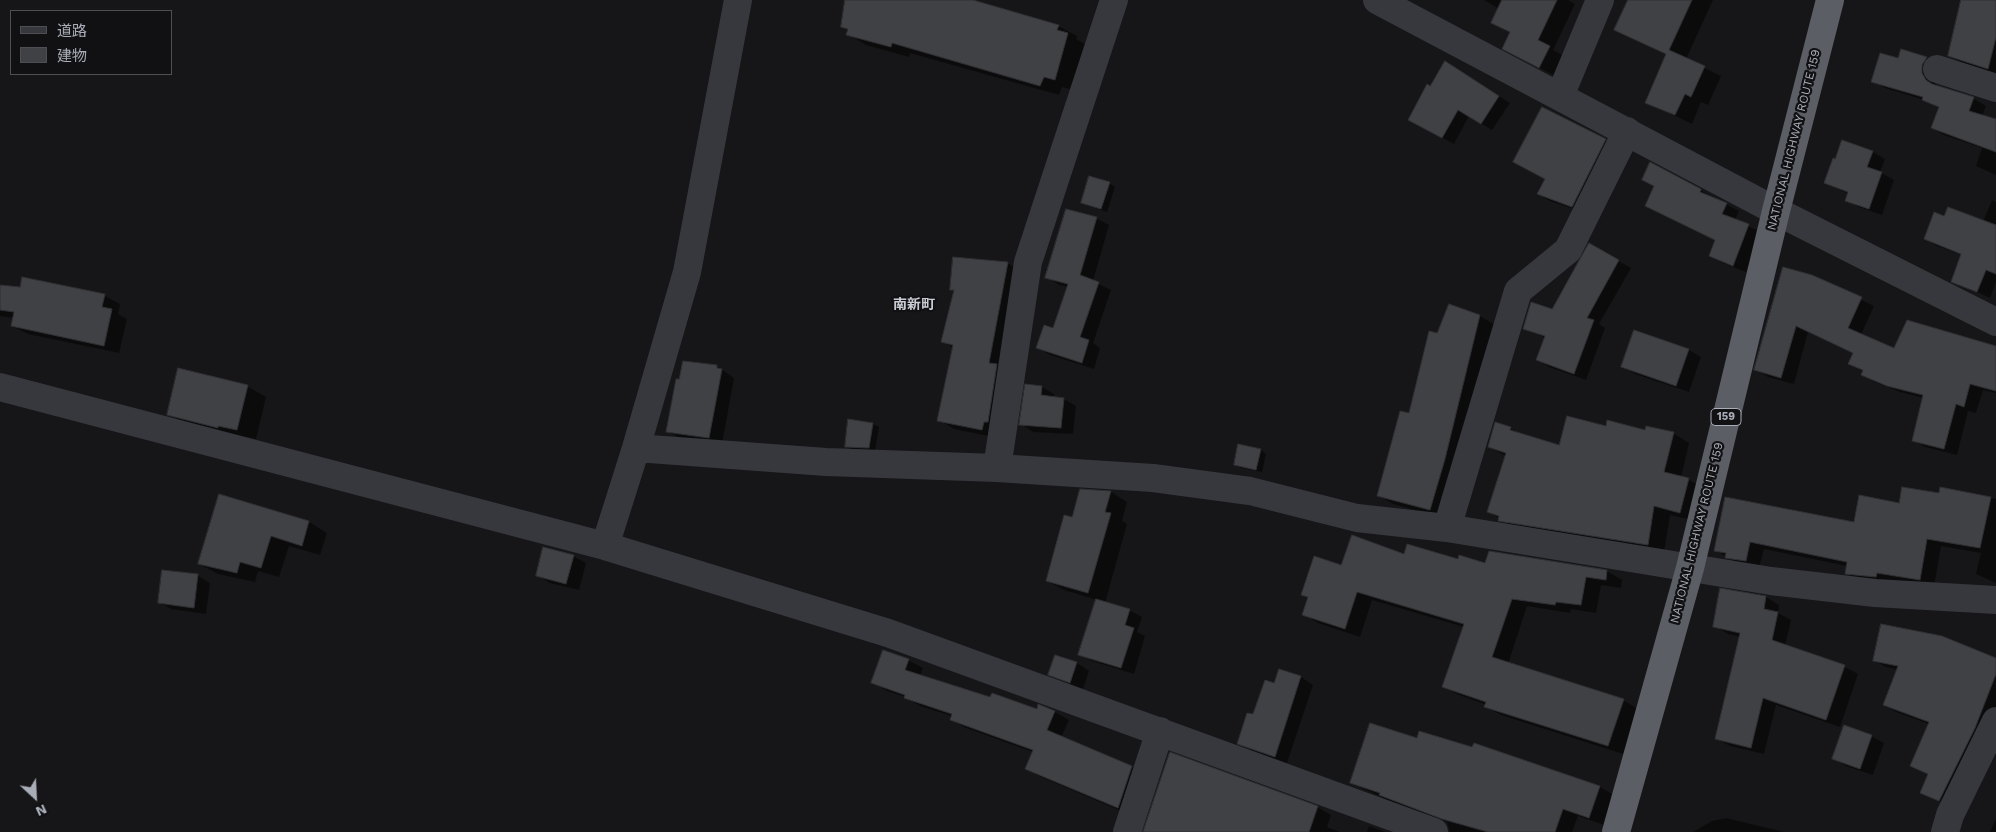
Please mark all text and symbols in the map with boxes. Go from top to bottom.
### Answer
legend [10,10,172,75]
text: 道路 [57,22,87,40]
text: 建物 [57,47,87,65]
street label: NATIONAL HIGHWAY ROUTE 159 [1765,48,1823,232]
district label: 南新町 [893,297,935,313]
road number: 159 [1711,408,1741,426]
street label: NATIONAL HIGHWAY ROUTE 159 [1668,441,1726,625]
north arrow [10,772,60,822]
text: N [33,801,49,820]

